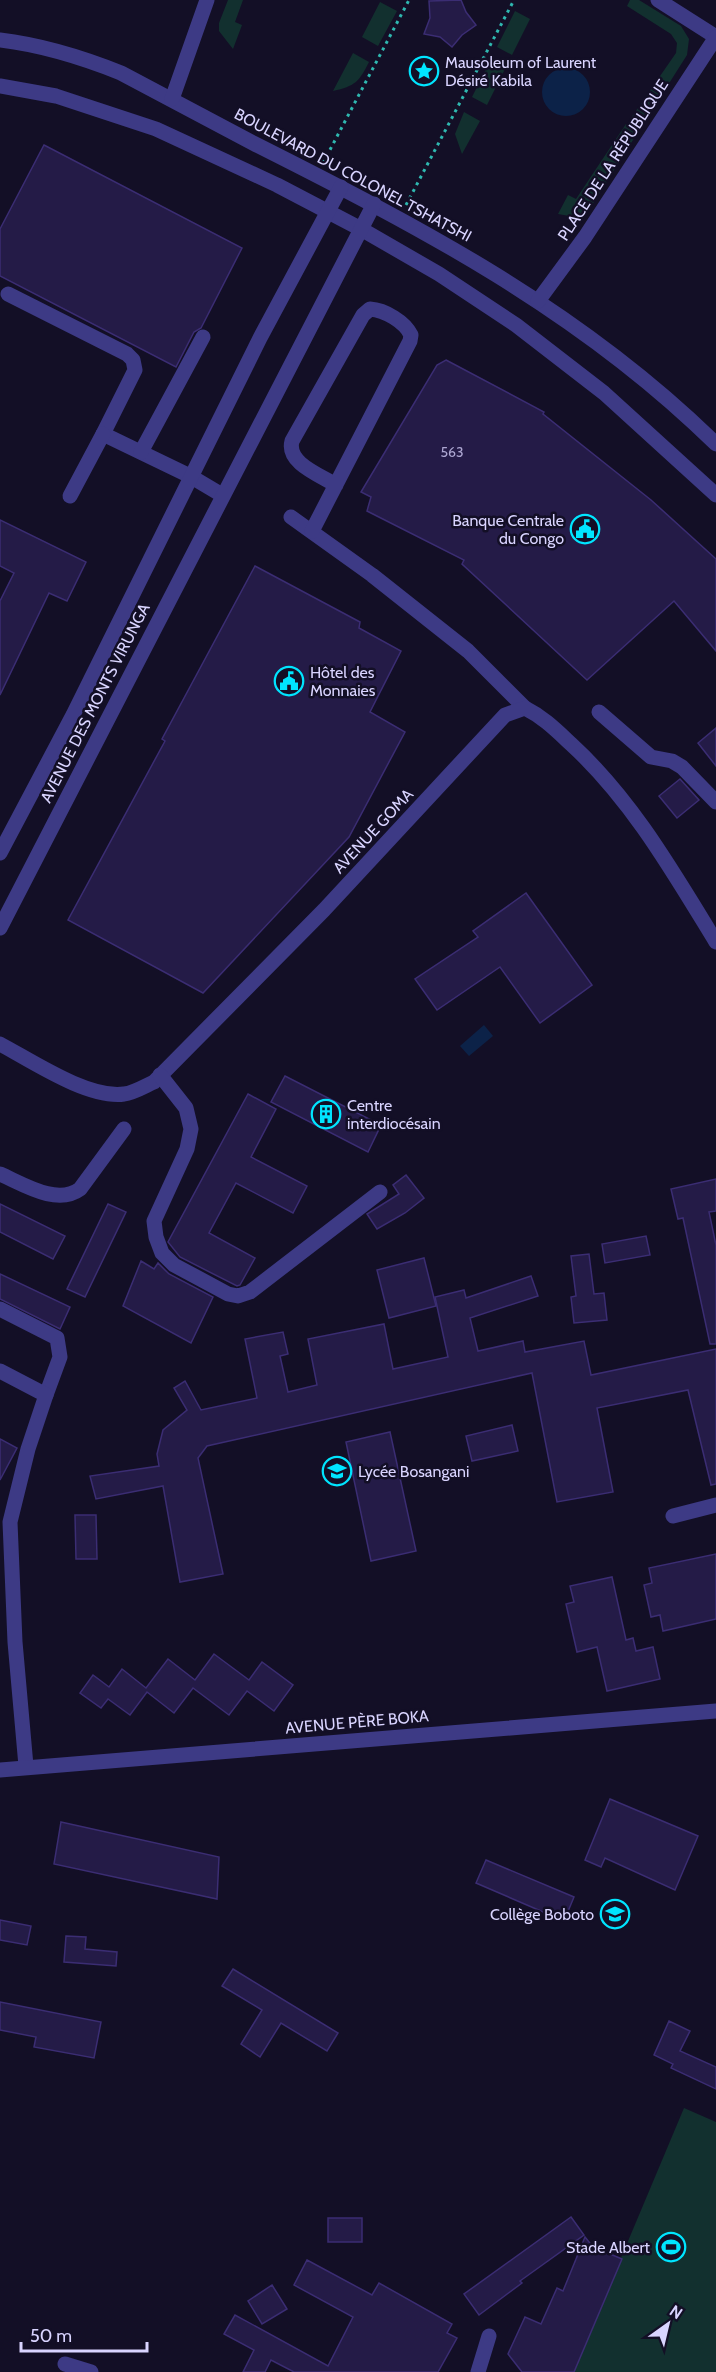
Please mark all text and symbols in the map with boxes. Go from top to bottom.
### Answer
place label: Mausoleum of Laurent Désiré Kabila [445,53,597,90]
place icon: Mausoleum of Laurent Désiré Kabila [408,55,440,87]
street label: PLACE DE LA RÉPUBLIQUE [554,76,672,244]
street label: BOULEVARD DU COLONEL TSHATSHI [231,104,475,246]
house number: 563 [440,443,464,461]
place label: Banque Centrale du Congo [452,511,564,548]
public building icon: Banque Centrale du Congo [569,513,601,545]
street label: AVENUE DES MONTS VIRUNGA [36,600,154,806]
place label: Hôtel des Monnaies [310,663,376,700]
public building icon: Hôtel des Monnaies [273,665,305,697]
street label: AVENUE GOMA [329,785,417,877]
place label: Centre interdiocésain [347,1096,441,1133]
building icon: Centre interdiocésain [310,1098,342,1130]
school or university icon: Lycée Bosangani [321,1455,353,1487]
place label: Lycée Bosangani [358,1462,469,1481]
street label: AVENUE PÈRE BOKA [284,1706,430,1738]
school or university icon: Collège Boboto [599,1898,631,1930]
place label: Collège Boboto [490,1905,594,1924]
sports icon: Stade Albert [655,2231,687,2263]
place label: Stade Albert [566,2238,651,2257]
north arrow [638,2294,698,2354]
text: N [666,2301,686,2323]
scale bar [21,2315,147,2353]
text: 50 m [30,2325,72,2347]

